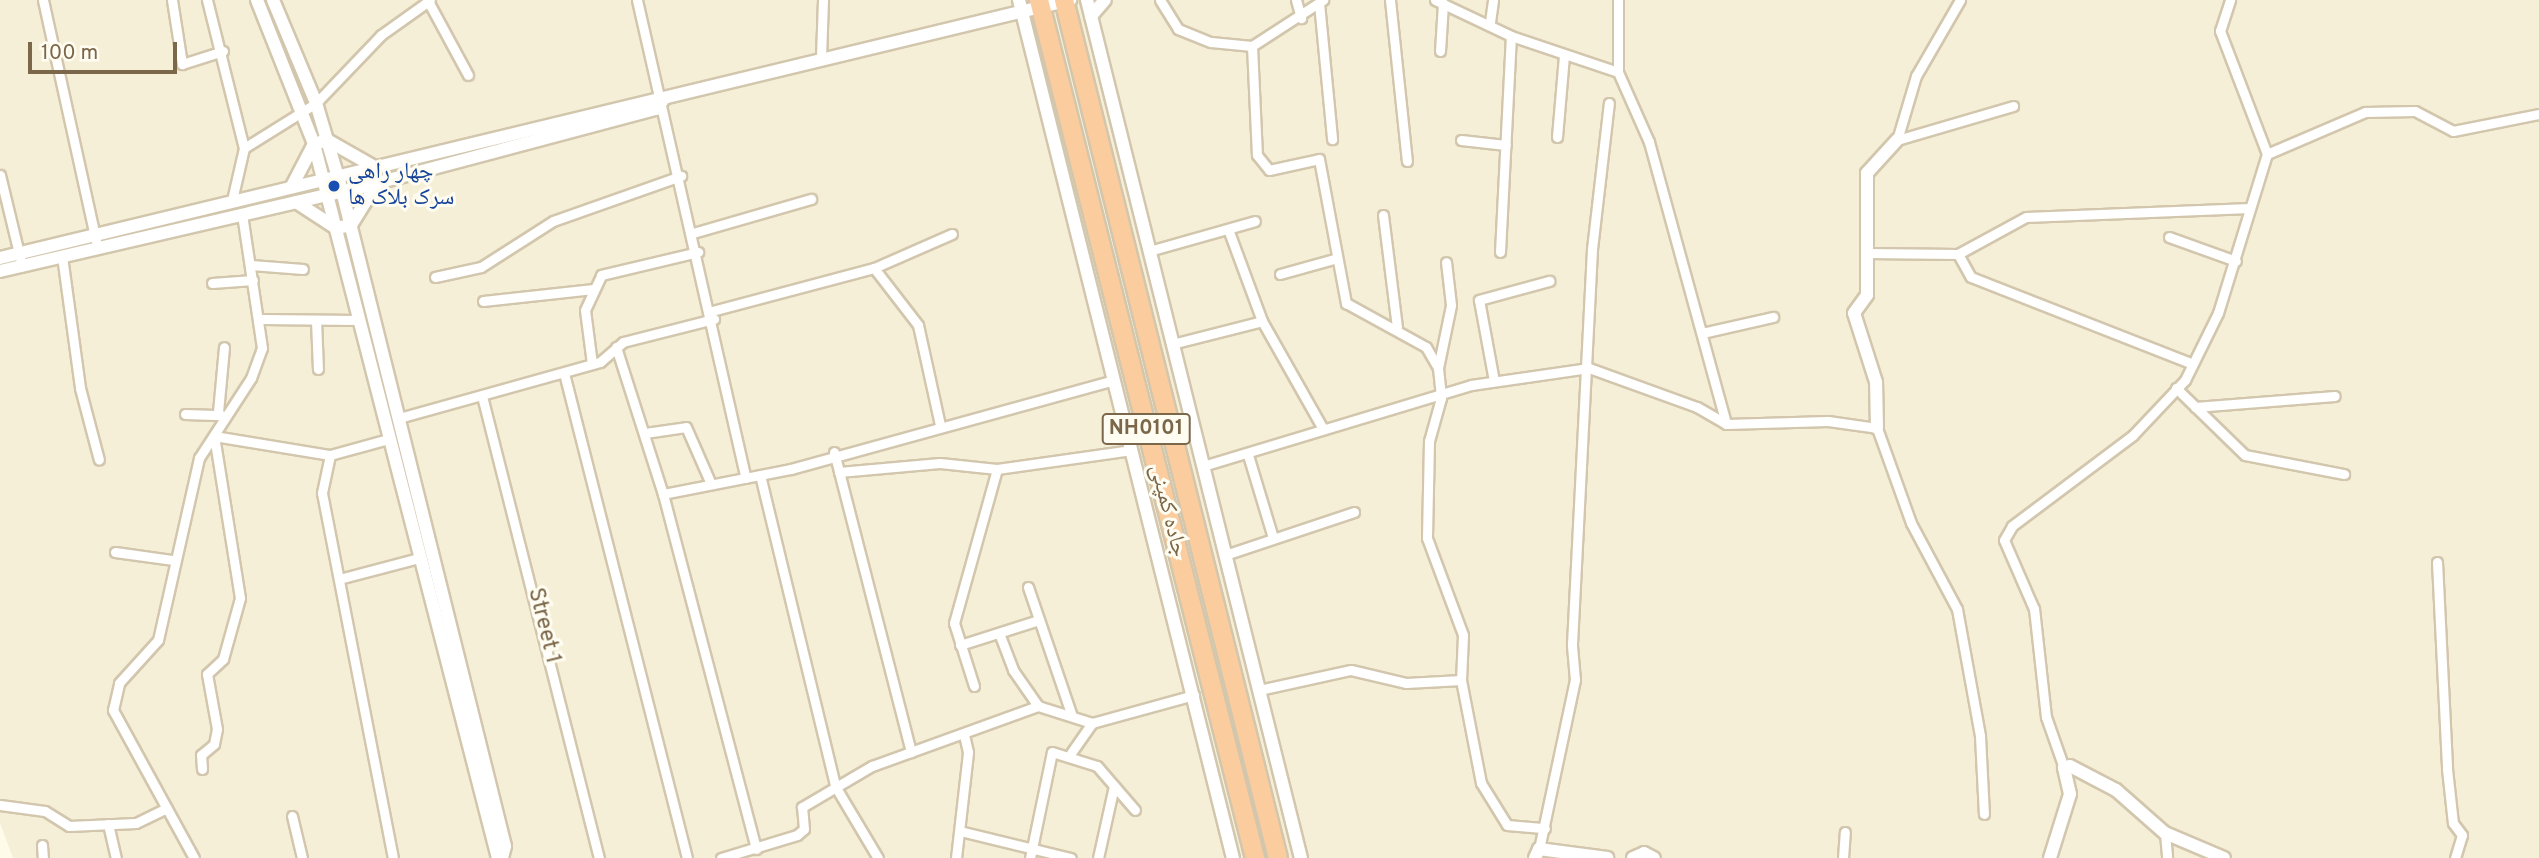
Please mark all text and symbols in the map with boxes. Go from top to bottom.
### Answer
scale bar [32,28,180,72]
text: 100 m [41,40,98,67]
place label: چهار راهی سرک بلاک ها [348,159,454,213]
marker: چهار راهی سرک بلاک ها [326,178,342,194]
road number: NH0101 [1100,412,1192,446]
street label: جاده کمپنی [1142,462,1192,560]
street label: Street 1 [520,585,566,667]

